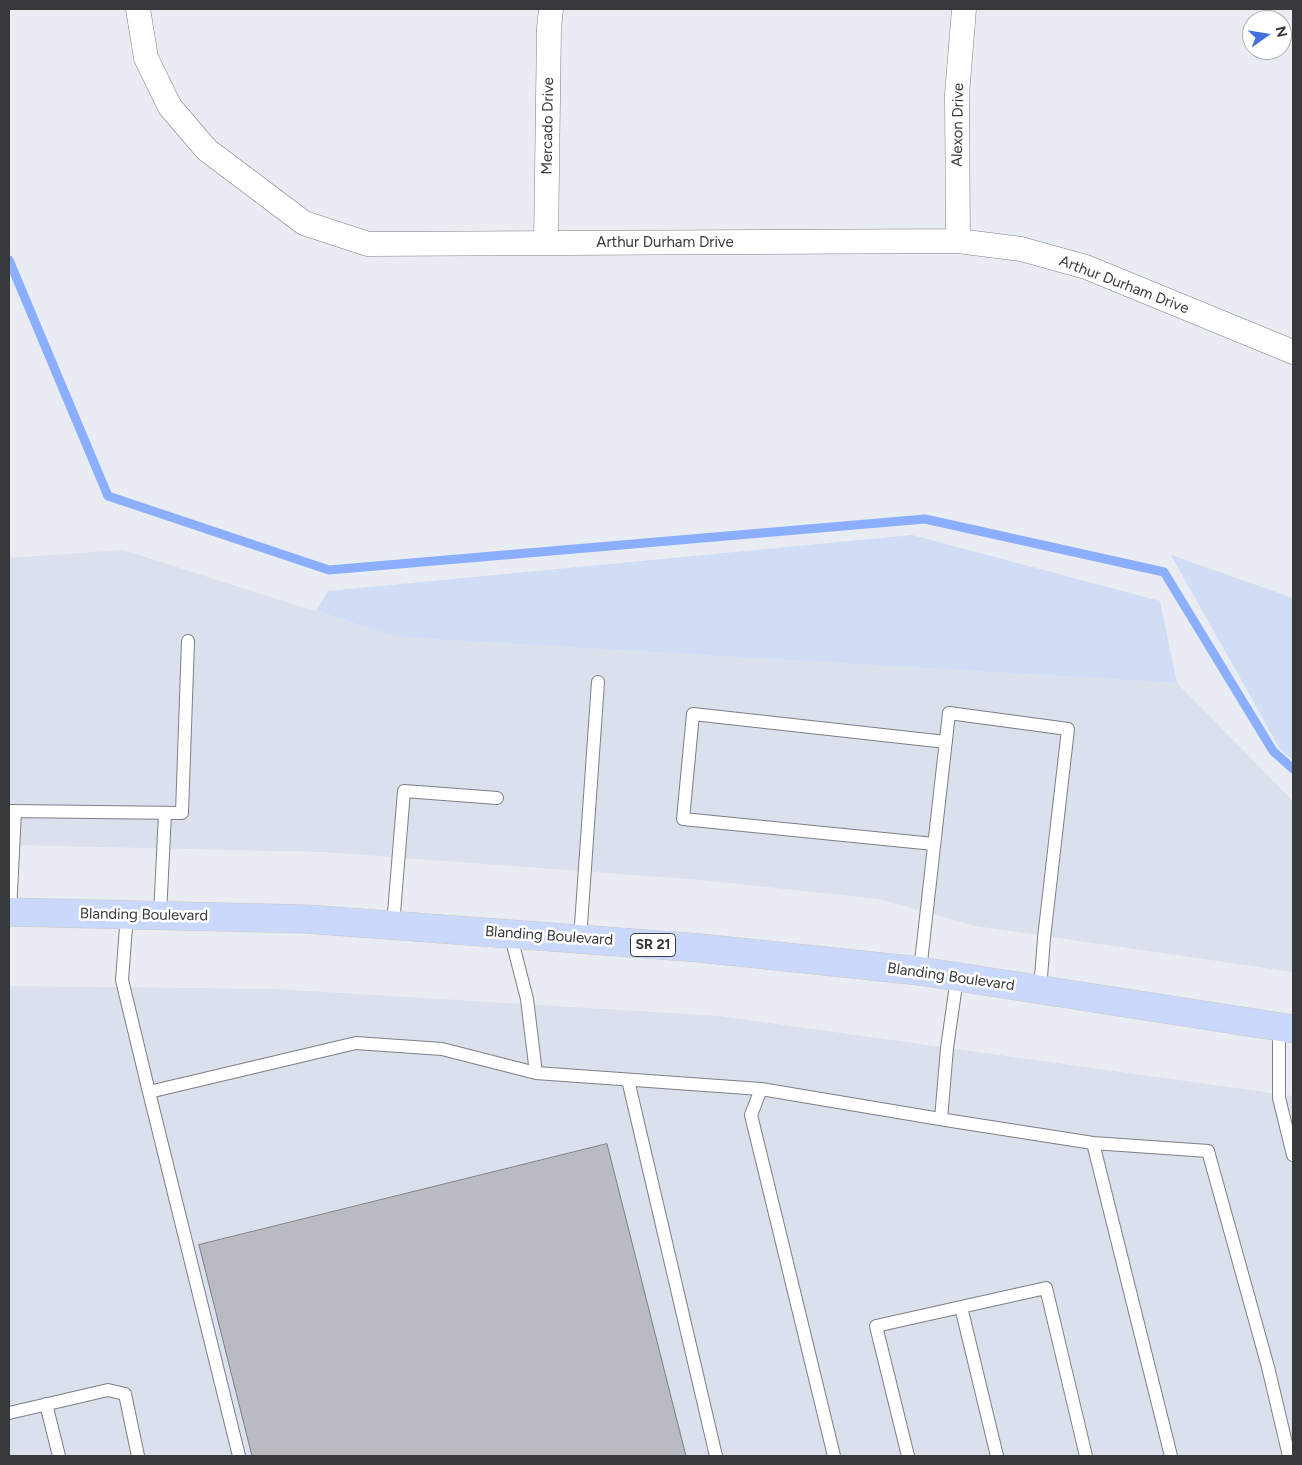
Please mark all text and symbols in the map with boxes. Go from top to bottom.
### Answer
north arrow [1242,10,1292,60]
text: N [1272,25,1291,39]
street label: Mercado Drive [538,77,558,175]
street label: Alexon Drive [948,83,968,167]
street label: Arthur Durham Drive [596,234,734,252]
street label: Arthur Durham Drive [1057,252,1191,318]
street label: Blanding Boulevard [80,905,208,925]
street label: Blanding Boulevard [484,923,614,949]
road number: SR 21 [630,934,676,956]
street label: Blanding Boulevard [886,959,1016,995]

